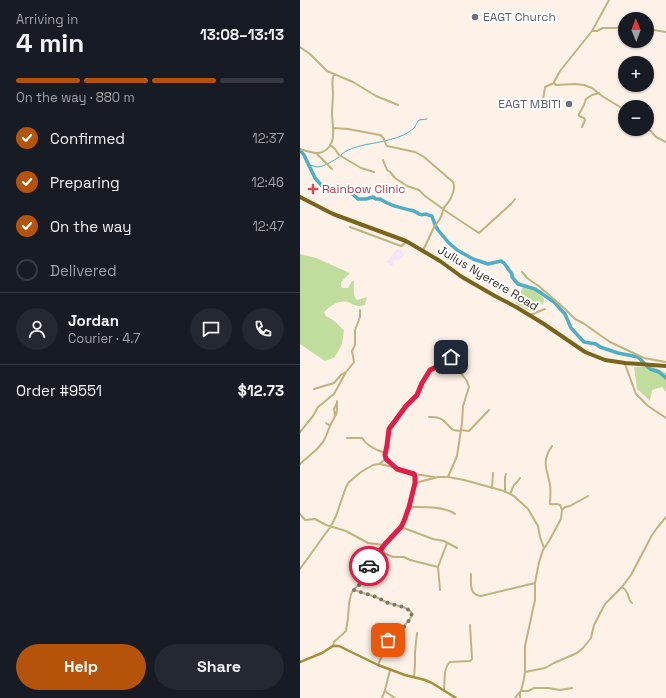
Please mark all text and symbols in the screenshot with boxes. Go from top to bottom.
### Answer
place label: EAGT Church [483,9,556,25]
text: Arriving in [16,11,78,28]
marker: EAGT Church [470,12,480,22]
north arrow [618,12,654,48]
map controls [618,12,654,136]
text: 13:08–13:13 [200,25,284,44]
text: 4 min [16,26,84,60]
button: + [618,56,654,92]
text: On the way · 880 m [16,89,135,106]
place label: EAGT MBITI [498,96,561,112]
marker: EAGT MBITI [564,99,574,109]
button: − [618,100,654,136]
icon: check [16,127,38,149]
text: Confirmed [50,129,125,148]
text: 12:37 [252,130,284,147]
icon: check [16,171,38,193]
text: Preparing [50,173,120,192]
text: 12:46 [251,174,284,191]
place label: Rainbow Clinic [322,181,406,197]
marker: Rainbow Clinic [307,183,319,195]
icon: check [16,215,38,237]
text: On the way [50,217,131,236]
text: 12:47 [252,218,284,235]
street label: Julius Nyerere Road [435,242,541,314]
text: Delivered [50,261,117,280]
button: person [16,308,58,350]
button: chat [190,308,232,350]
button: phone [242,308,284,350]
text: Jordan [68,311,119,330]
text: Courier · 4.7 [68,330,140,347]
pin [434,340,468,374]
icon: home [440,346,462,368]
text: Order #9551 [16,381,102,400]
text: $12.73 [238,381,284,400]
courier [349,546,389,586]
icon: car [358,555,380,577]
pin [371,623,405,657]
icon: bag [377,629,399,651]
button: Help [16,644,146,690]
button: Share [154,644,284,690]

